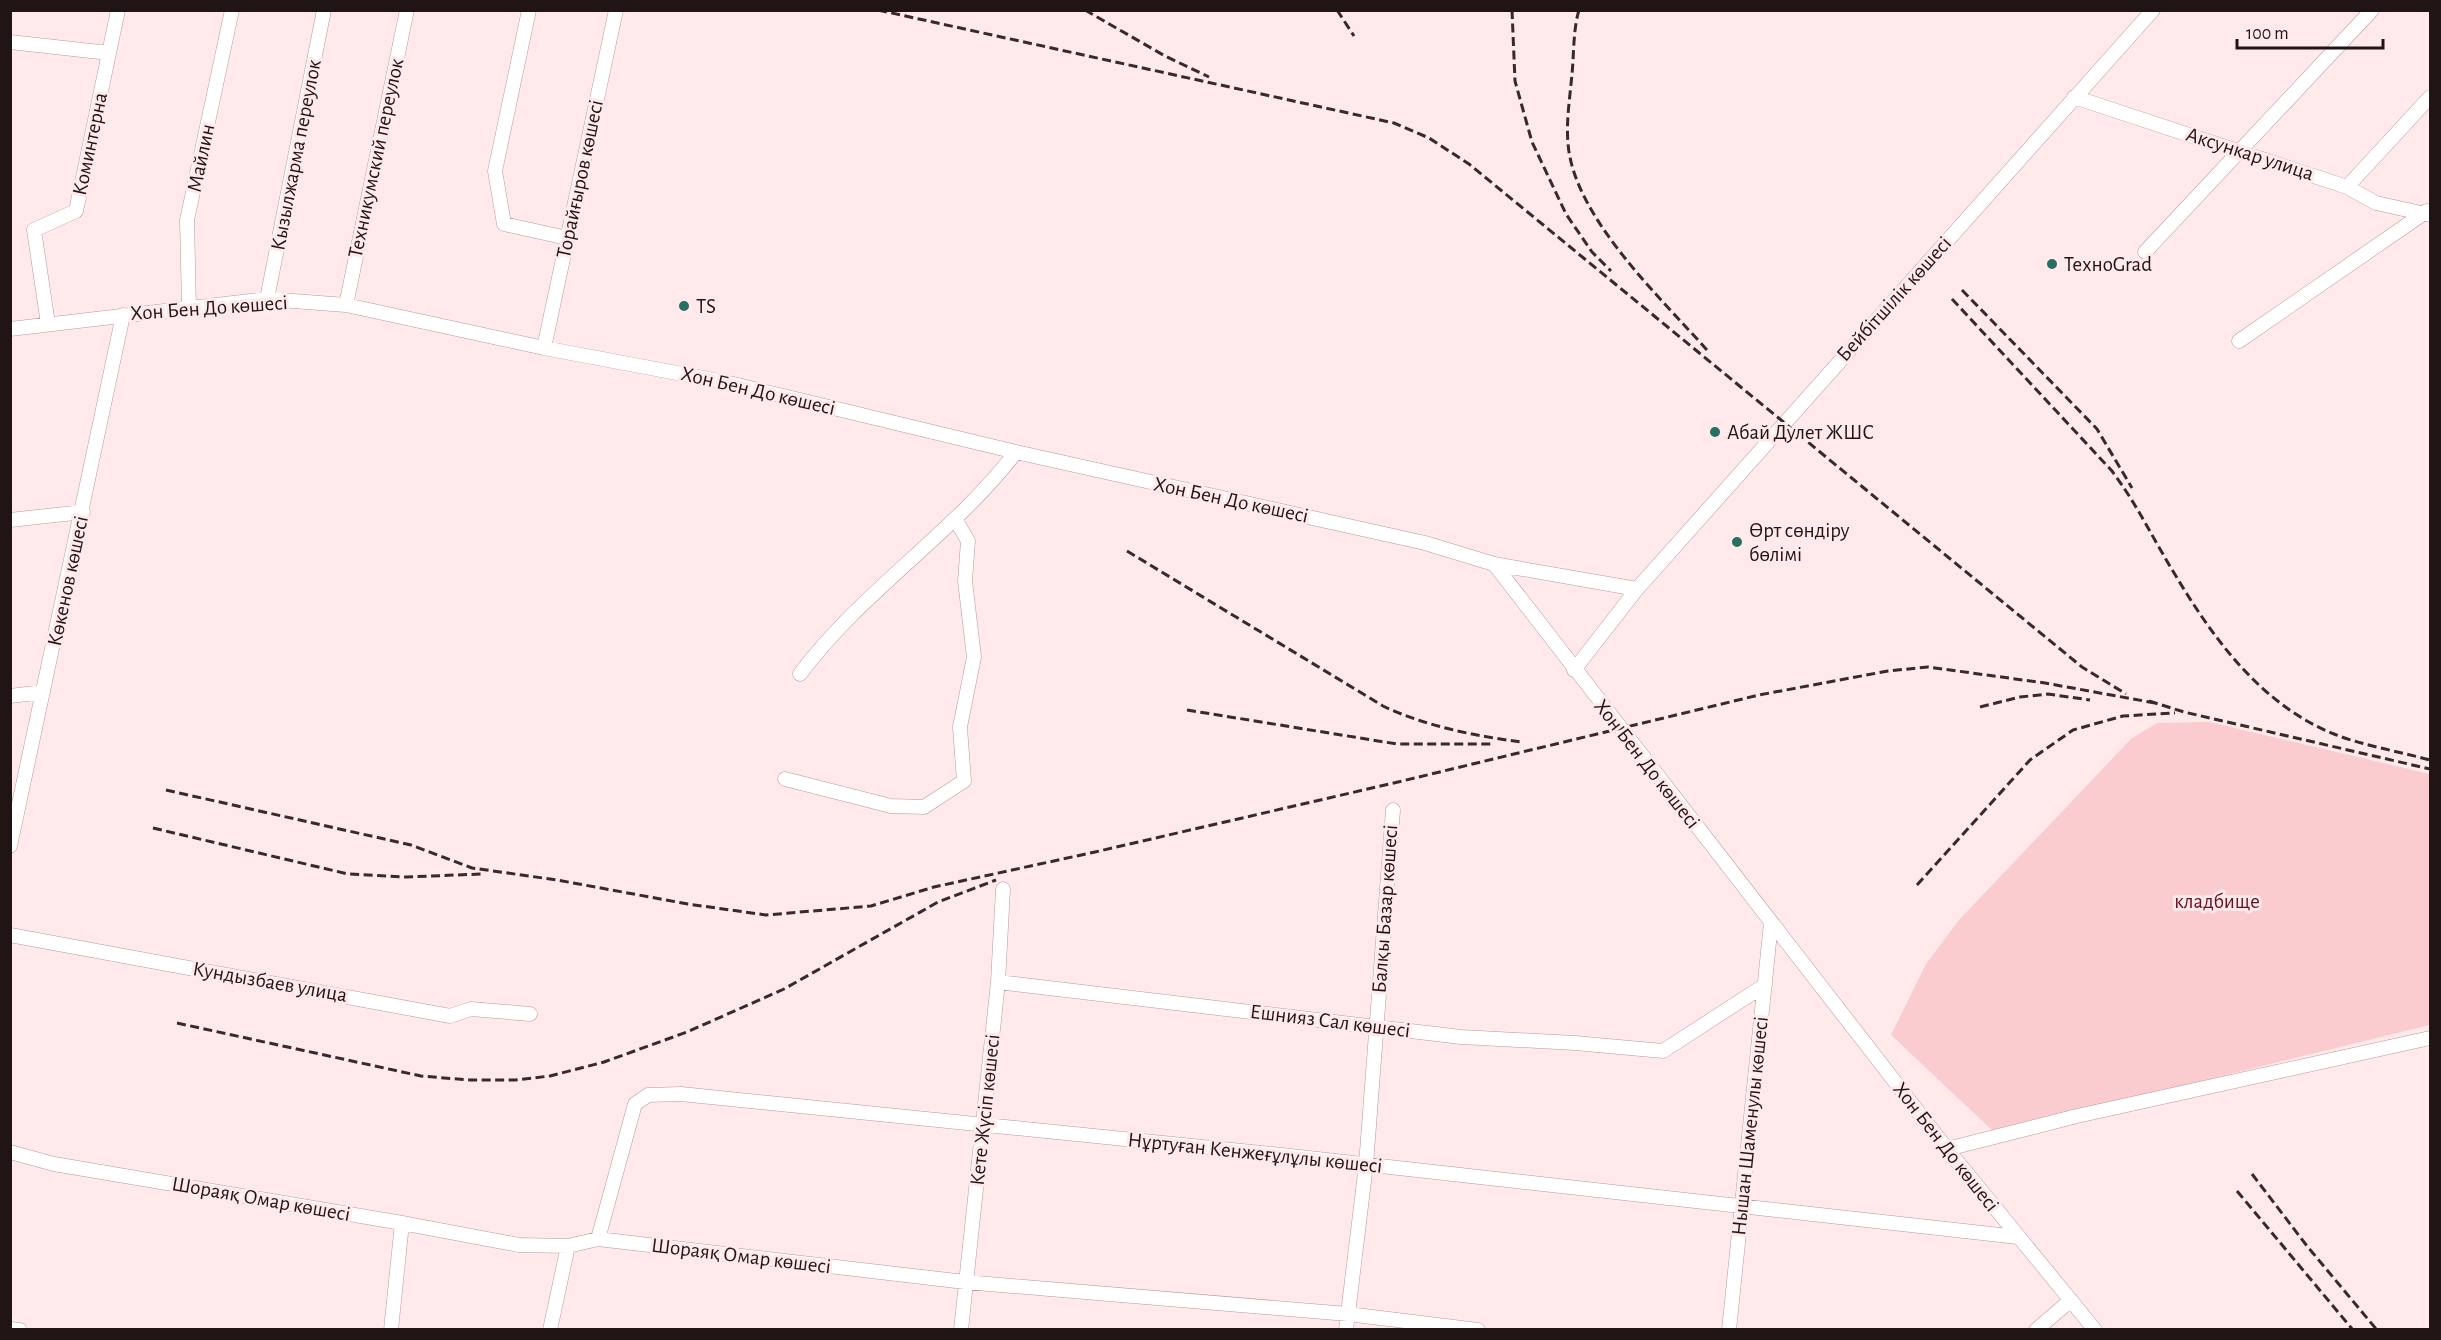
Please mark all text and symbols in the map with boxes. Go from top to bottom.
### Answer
scale bar [2237,12,2382,50]
text: 100 m [2246,25,2289,43]
street label: Техникумский переулок [345,56,407,260]
street label: Кызылжарма переулок [267,57,325,252]
street label: Коминтерна [69,90,111,197]
street label: Торайғыров көшесі [553,98,607,260]
street label: Майлин [184,122,218,194]
street label: Аксункар улица [2184,123,2317,185]
street label: Бейбітшілік көшесі [1833,233,1955,365]
place label: ТехноGrad [2064,254,2152,275]
marker: ТехноGrad [2045,257,2059,271]
street label: Хон Бен До көшесі [130,292,288,324]
place label: TS [696,296,716,317]
marker: TS [677,299,691,313]
street label: Хон Бен До көшесі [679,363,837,419]
place label: Абай Дулет ЖШС [1727,422,1874,443]
marker: Абай Дулет ЖШС [1708,425,1722,439]
street label: Хон Бен До көшесі [1152,473,1310,527]
street label: Көкенов көшесі [44,514,92,648]
place label: Өрт сөндіру бөлімі [1749,520,1850,565]
marker: Өрт сөндіру бөлімі [1730,535,1744,549]
street label: Хон Бен До көшесі [1590,695,1704,833]
street label: Балқы Базар көшесі [1369,824,1401,994]
park label: кладбище [2174,891,2260,912]
street label: Кундызбаев улица [191,958,349,1006]
street label: Ешнияз Сал көшесі [1249,1001,1411,1041]
street label: Нышан Шаменулы көшесі [1728,1015,1772,1237]
street label: Кете Жүсіп көшесі [967,1033,1003,1187]
street label: Хон Бен До көшесі [1889,1078,2003,1216]
street label: Нұртуған Кенжеғұлұлы көшесі [1127,1129,1383,1177]
street label: Шораяқ Омар көшесі [170,1173,352,1225]
street label: Шораяқ Омар көшесі [650,1235,832,1277]

